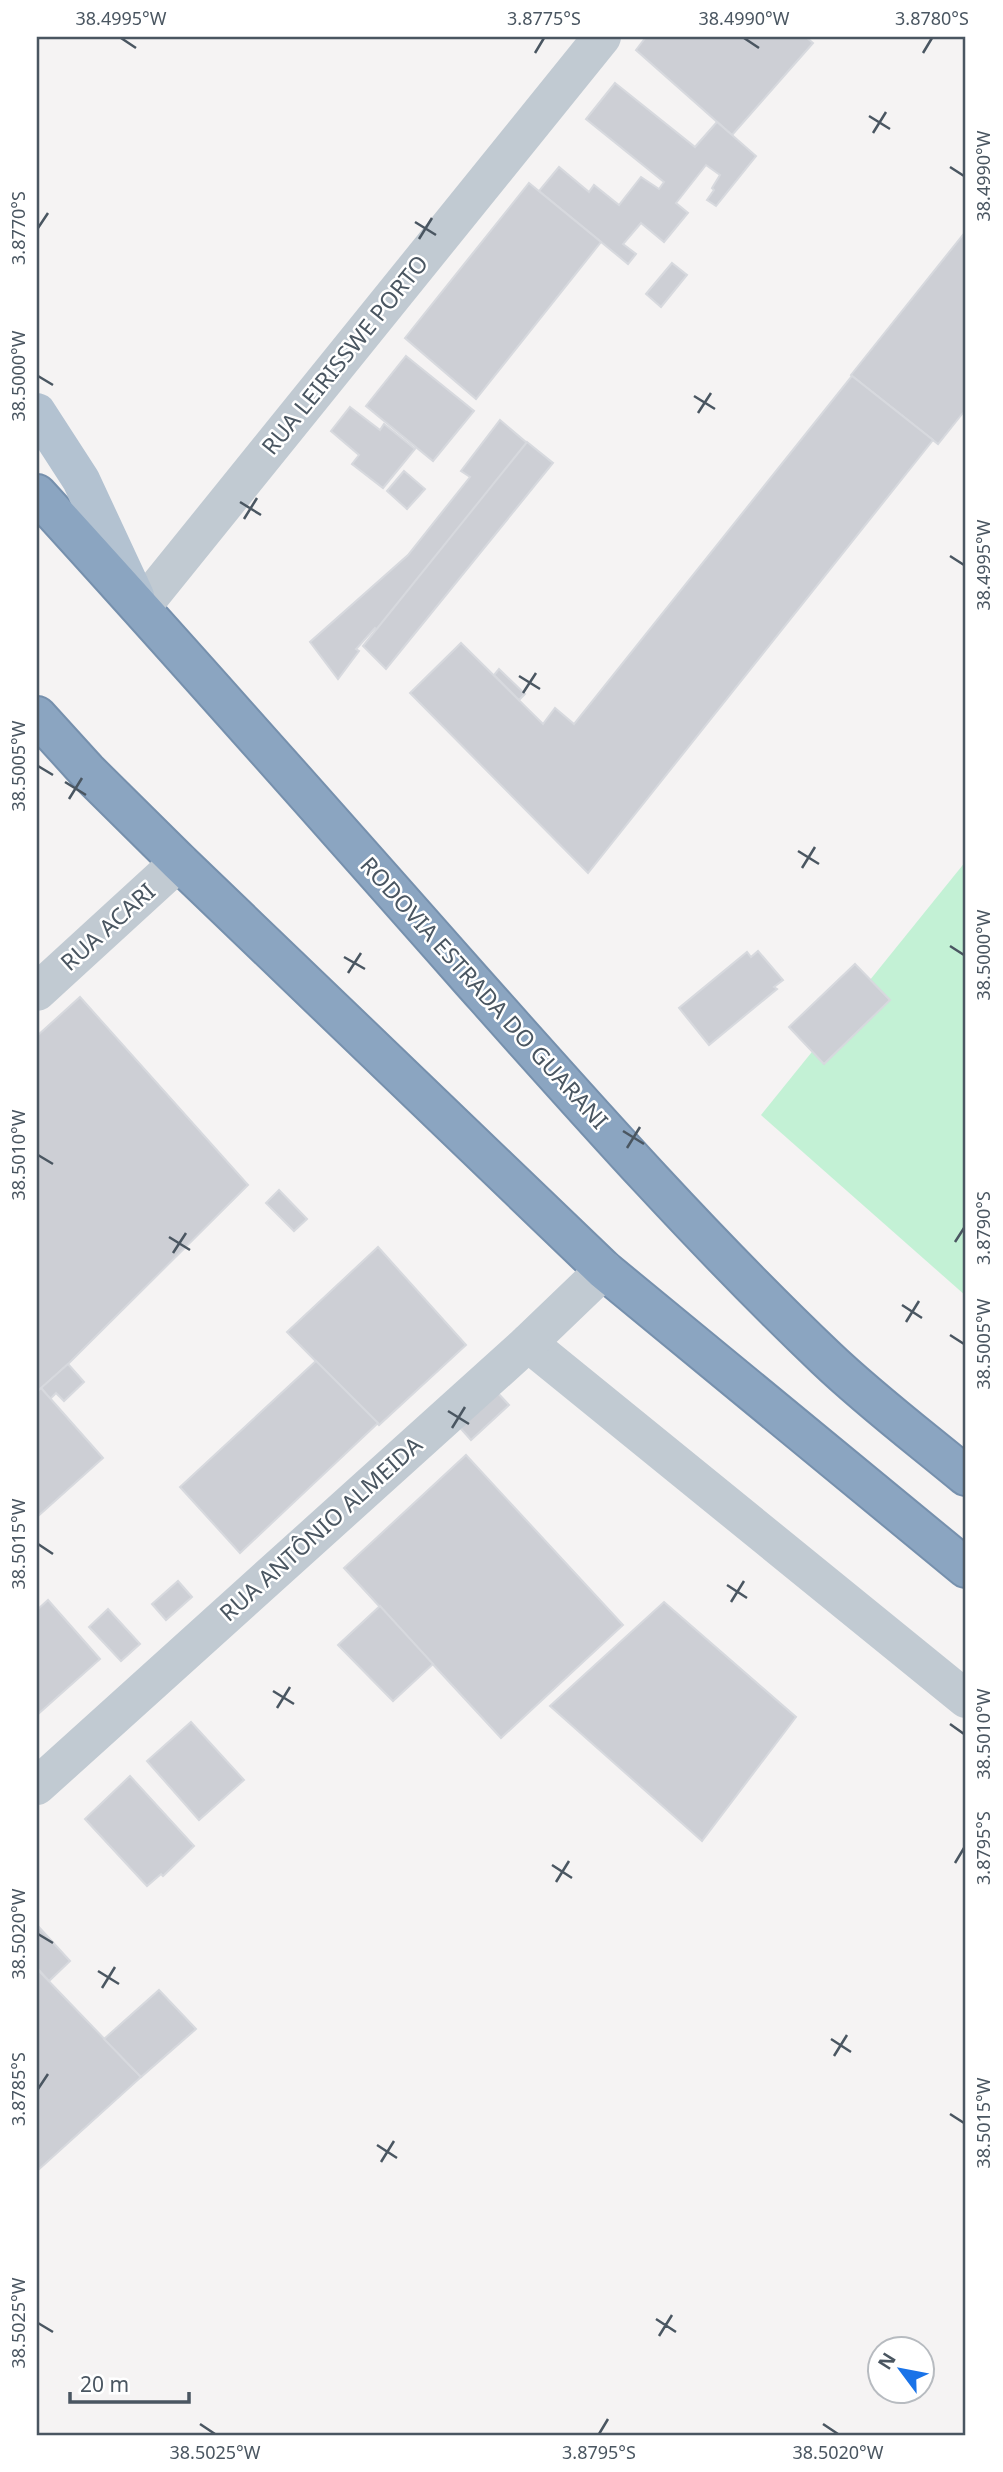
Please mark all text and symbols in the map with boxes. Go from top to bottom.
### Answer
text: 38.4995°W [75,6,167,30]
text: 3.8775°S [507,6,581,30]
text: 38.4990°W [698,6,790,30]
text: 3.8780°S [895,6,969,30]
text: 38.4990°W [971,130,995,222]
text: 3.8770°S [6,191,30,265]
street label: RUA LEIRISSWE PORTO [254,248,435,461]
text: 38.5000°W [6,330,30,422]
text: 38.4995°W [971,519,995,611]
text: 38.5005°W [6,720,30,812]
street label: RODOVIA ESTRADA DO GUARANI [354,849,616,1135]
street label: RUA ACARI [53,875,162,977]
text: 38.5000°W [971,909,995,1001]
text: 38.5010°W [6,1109,30,1201]
text: 3.8790°S [971,1191,995,1265]
text: 38.5005°W [971,1298,995,1390]
street label: RUA ANTÔNIO ALMEIDA [212,1428,429,1628]
text: 38.5015°W [6,1498,30,1590]
text: 38.5010°W [971,1688,995,1780]
text: 3.8795°S [971,1811,995,1885]
text: 38.5020°W [6,1888,30,1980]
text: 3.8785°S [6,2052,30,2126]
text: 38.5015°W [971,2077,995,2169]
text: 38.5025°W [6,2277,30,2369]
north arrow [866,2336,936,2406]
text: N [871,2348,902,2374]
scale bar [70,2360,189,2404]
text: 20 m [80,2370,129,2398]
text: 38.5025°W [169,2440,261,2464]
text: 3.8795°S [562,2440,636,2464]
text: 38.5020°W [792,2440,884,2464]

